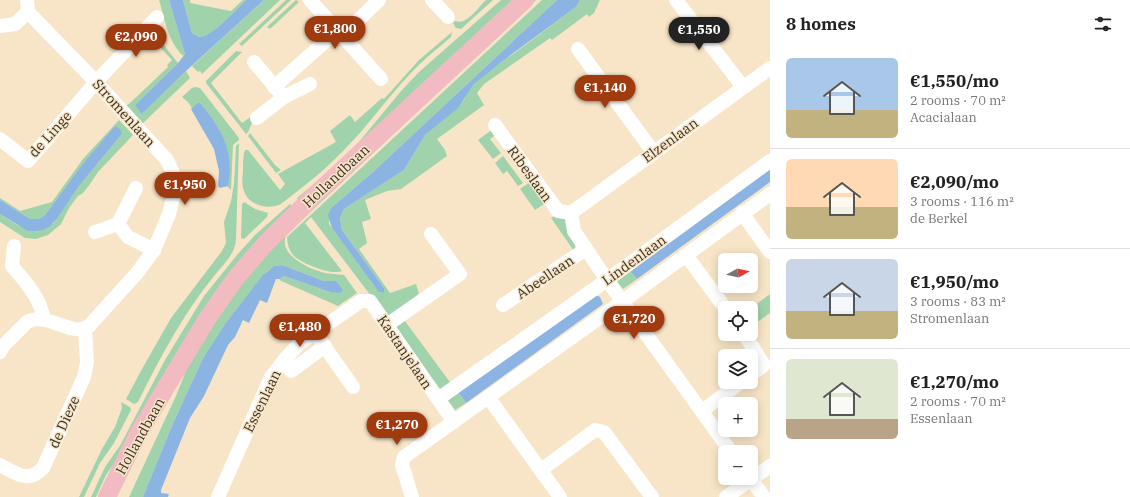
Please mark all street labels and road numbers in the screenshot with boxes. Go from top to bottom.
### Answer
street label: Stromenlaan [89,75,159,151]
street label: de Linge [25,107,75,161]
street label: Elzenlaan [638,114,702,166]
street label: Hollandbaan [299,140,373,212]
street label: Ribeslaan [504,142,556,206]
street label: Lindenlaan [598,231,670,289]
street label: Abeellaan [513,251,577,303]
street label: Kastanjelaan [374,311,436,393]
street label: Essenlaan [239,367,285,435]
street label: de Dieze [44,393,84,451]
street label: Hollandbaan [111,394,169,478]

